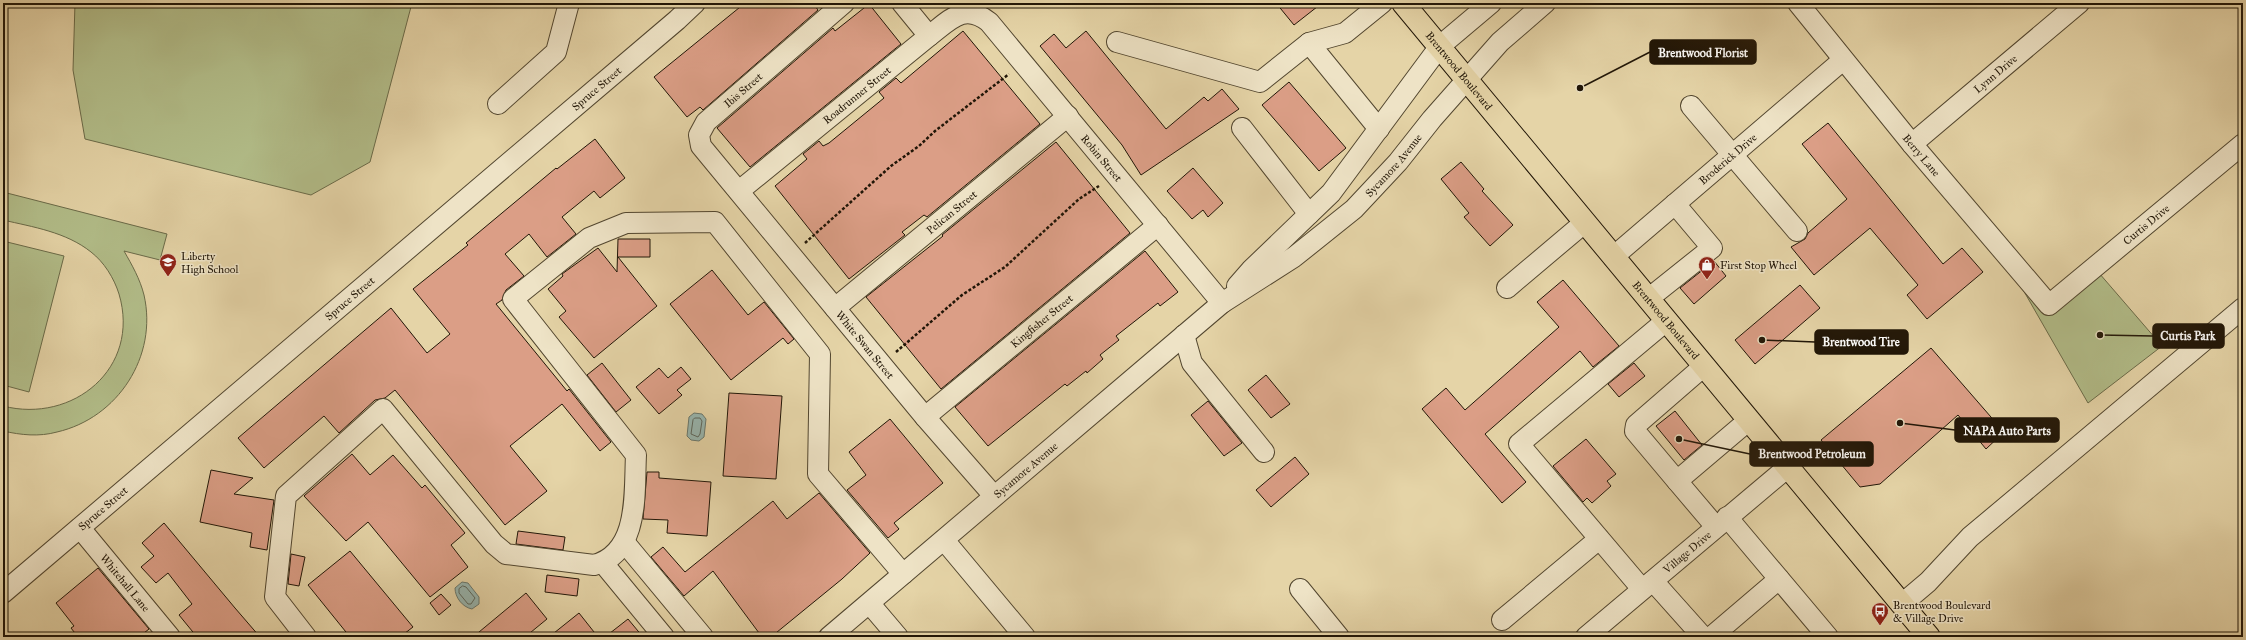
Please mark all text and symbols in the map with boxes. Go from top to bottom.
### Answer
street label: Brentwood Boulevard [1423,29,1495,113]
callout: Brentwood Florist [1650,40,1756,64]
text: Brentwood Florist [1658,46,1749,60]
street label: Lynn Drive [1971,52,2020,96]
street label: Spruce Street [569,64,624,113]
street label: Roadrunner Street [820,64,894,127]
street label: Ibis Street [721,70,765,111]
street label: Sycamore Avenue [1363,131,1425,200]
street label: Broderick Drive [1697,131,1760,187]
street label: Robin Street [1078,132,1125,185]
street label: Berry Lane [1900,132,1943,179]
street label: Pelican Street [924,188,980,237]
street label: Curtis Drive [2121,201,2173,248]
place label: Liberty High School [181,250,238,276]
school or university icon: Liberty High School [158,252,178,277]
shop icon: First Stop Wheel [1697,255,1717,280]
place label: First Stop Wheel [1720,259,1797,272]
street label: Spruce Street [323,274,377,323]
street label: Brentwood Boulevard [1629,279,1702,363]
street label: Kingfisher Street [1008,292,1076,351]
street label: White Swan Street [833,308,897,382]
callout: Curtis Park [2153,324,2224,348]
text: Curtis Park [2160,329,2216,343]
callout: Brentwood Tire [1815,330,1908,354]
text: Brentwood Tire [1822,335,1900,349]
callout: NAPA Auto Parts [1955,418,2059,442]
text: NAPA Auto Parts [1963,424,2051,438]
street label: Sycamore Avenue [991,439,1061,501]
callout: Brentwood Petroleum [1750,442,1873,466]
text: Brentwood Petroleum [1758,447,1867,461]
street label: Spruce Street [76,484,131,533]
street label: Village Drive [1660,528,1714,577]
street label: Whitehall Lane [97,552,153,615]
place label: Brentwood Boulevard & Village Drive [1893,599,1991,625]
bus stop icon: Brentwood Boulevard & Village Drive [1870,601,1890,626]

